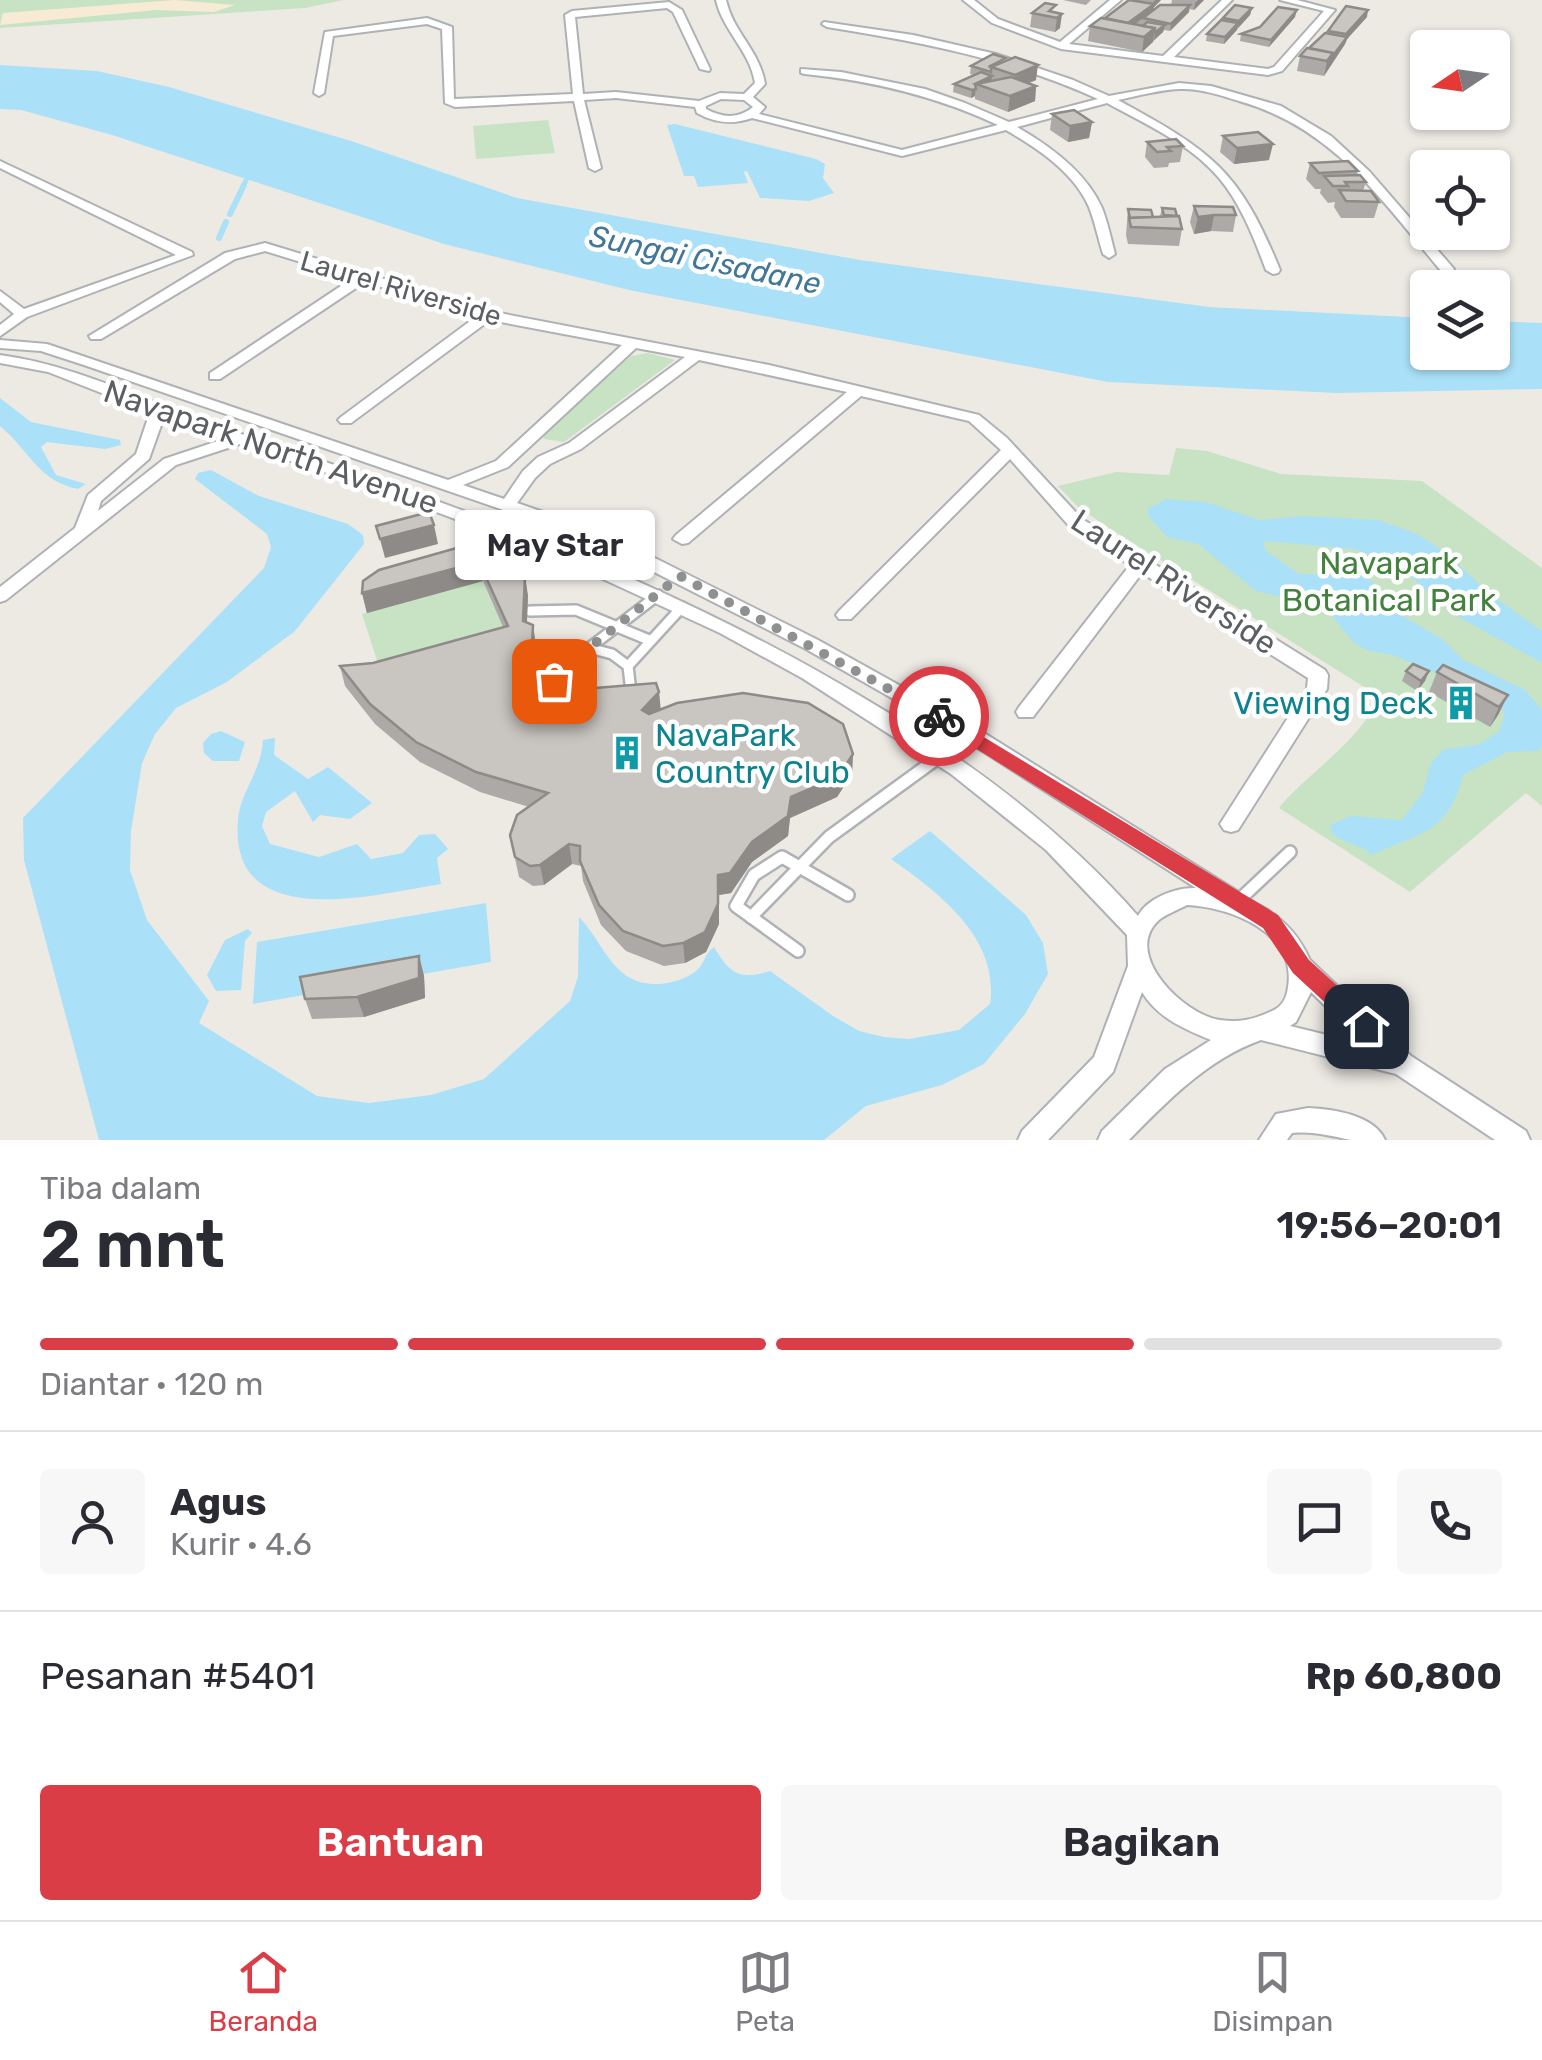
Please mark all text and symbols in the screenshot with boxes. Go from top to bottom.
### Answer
north arrow [1410,30,1510,130]
map controls [1410,30,1510,370]
button: locate [1410,150,1510,250]
water label: Sungai Cisadane [586,218,824,302]
street label: Laurel Riverside [297,244,505,333]
button: layers [1410,270,1510,370]
street label: Navapark North Avenue [99,372,443,522]
street label: Laurel Riverside [1064,501,1284,663]
callout: May Star [454,511,654,581]
text: May Star [487,526,623,564]
park label: Navapark Botanical Park [1282,544,1497,619]
pin [512,639,597,724]
icon: bag [527,654,582,709]
courier [889,666,989,766]
place label: Viewing Deck [1233,684,1433,722]
building icon: Viewing Deck [1442,684,1480,722]
icon: bike [912,689,967,744]
place label: NavaPark Country Club [655,716,850,791]
building icon: NavaPark Country Club [608,734,646,772]
pin [1324,984,1409,1069]
icon: home [1339,999,1394,1054]
text: Tiba dalam [40,1169,201,1207]
text: 19:56–20:01 [1277,1202,1502,1248]
text: 2 mnt [40,1206,225,1283]
text: Diantar · 120 m [40,1365,264,1403]
button: person [40,1469,145,1574]
button: chat [1267,1469,1372,1574]
button: phone [1397,1469,1502,1574]
text: Agus [170,1479,266,1525]
text: Kurir · 4.6 [170,1525,312,1563]
text: Pesanan #5401 [40,1653,315,1699]
text: Rp 60,800 [1306,1653,1502,1699]
button: Bantuan [40,1785,761,1900]
button: Bagikan [781,1785,1502,1900]
tab: Beranda [209,1945,318,2038]
tab: Peta [735,1945,795,2038]
tab: Disimpan [1212,1945,1333,2038]

